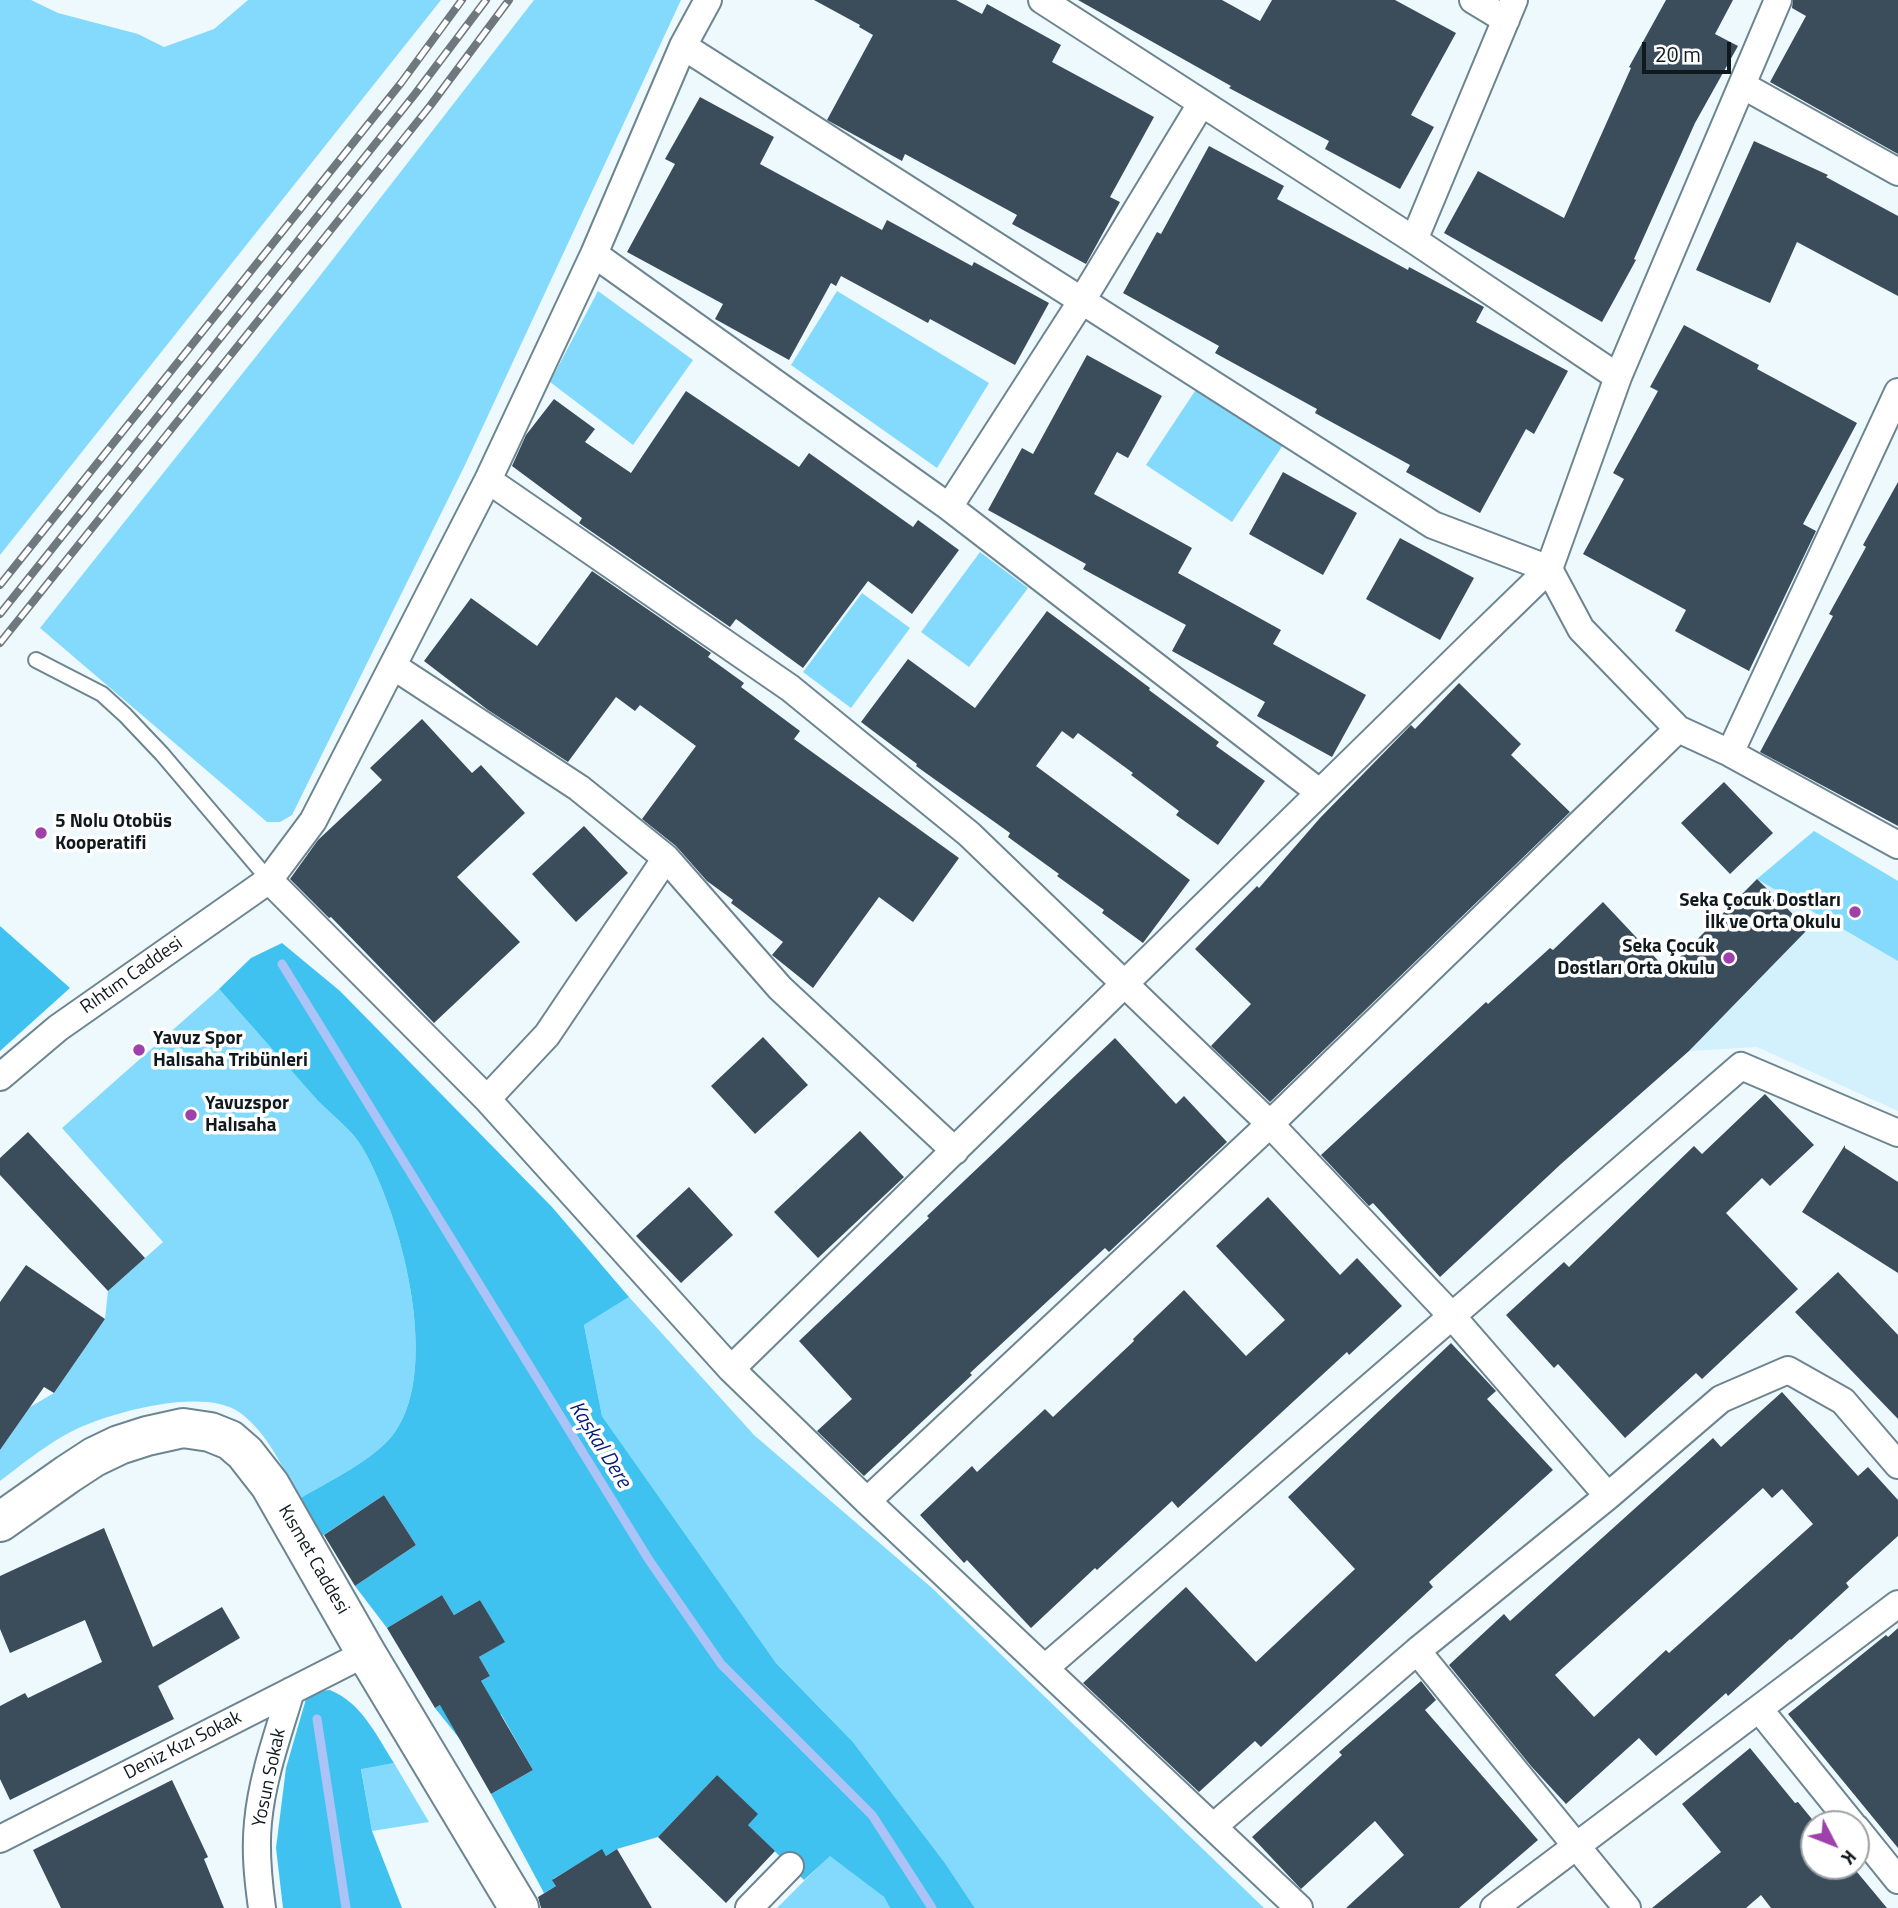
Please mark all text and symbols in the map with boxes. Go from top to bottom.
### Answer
scale bar [1646,28,1735,72]
text: 20 m [1655,38,1701,70]
place label: 5 Nolu Otobüs Kooperatifi [55,811,172,855]
marker: 5 Nolu Otobüs Kooperatifi [33,825,49,841]
place label: Seka Çocuk Dostları İlk ve Orta Okulu [1679,890,1841,934]
marker: Seka Çocuk Dostları İlk ve Orta Okulu [1847,904,1863,920]
street label: Rıhtım Caddesi [77,932,187,1020]
place label: Seka Çocuk Dostları Orta Okulu [1557,936,1715,980]
marker: Seka Çocuk Dostları Orta Okulu [1721,950,1737,966]
place label: Yavuz Spor Halısaha Tribünleri [153,1028,308,1072]
marker: Yavuz Spor Halısaha Tribünleri [131,1042,147,1058]
place label: Yavuzspor Halısaha [205,1093,289,1137]
marker: Yavuzspor Halısaha [183,1107,199,1123]
water label: Kaşkal Dere [563,1397,635,1493]
street label: Kısmet Caddesi [272,1501,354,1619]
street label: Deniz Kızı Sokak [120,1707,246,1785]
street label: Yosun Sokak [248,1727,292,1829]
north arrow [1800,1810,1870,1880]
text: K [1835,1844,1864,1872]

